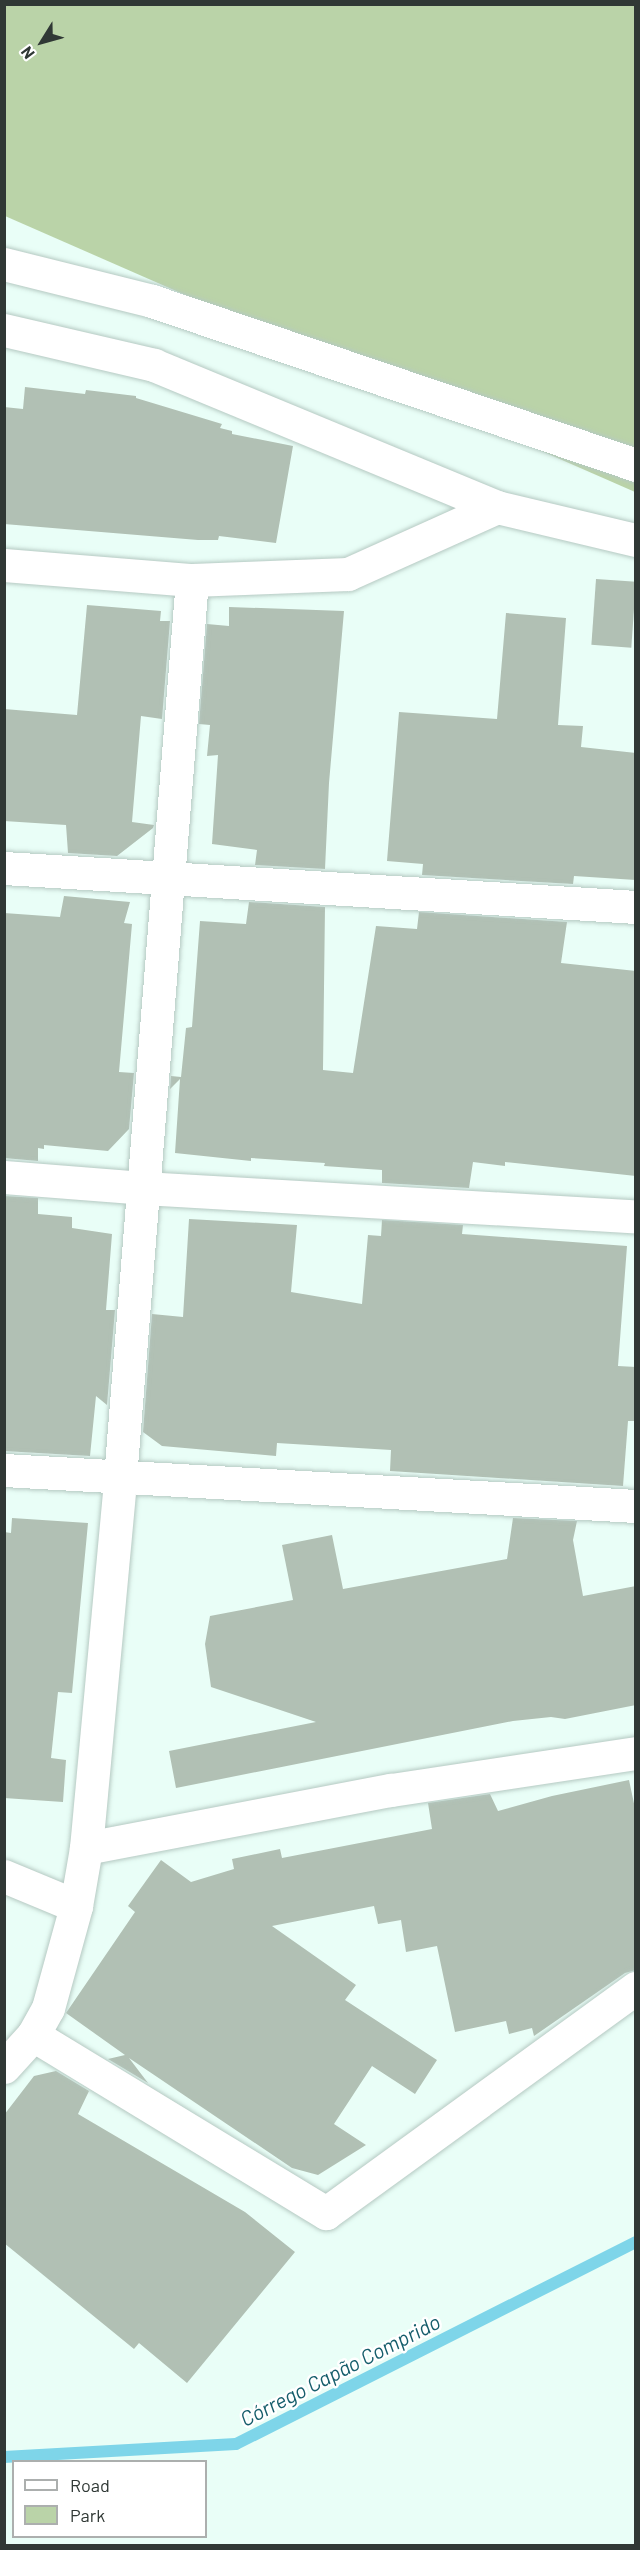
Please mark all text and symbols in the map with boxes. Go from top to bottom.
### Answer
north arrow [12,12,72,72]
text: N [16,43,38,63]
water label: Córrego Capão Comprido [236,2309,444,2431]
legend [12,2460,207,2538]
text: Road [70,2474,110,2496]
text: Park [70,2504,105,2526]

